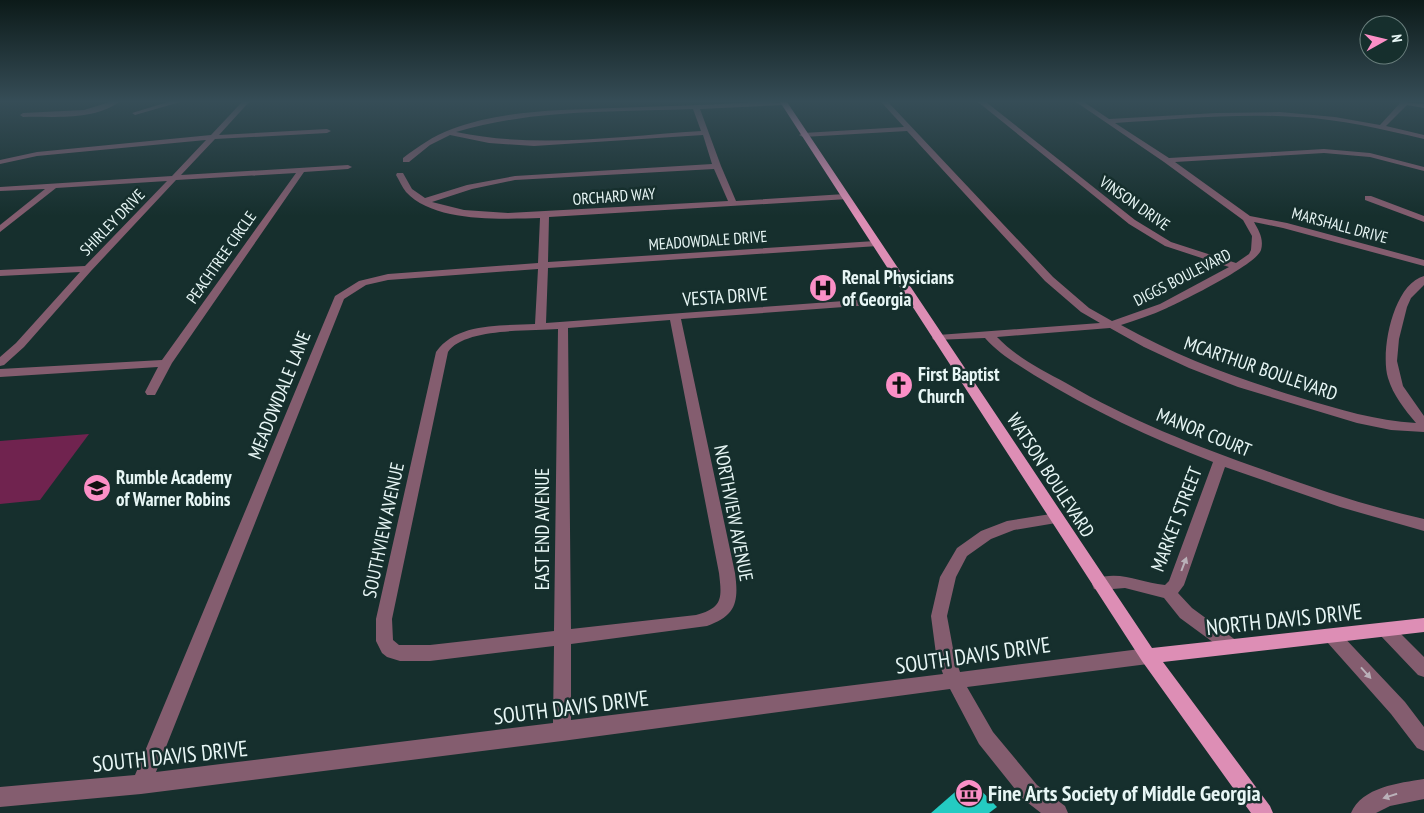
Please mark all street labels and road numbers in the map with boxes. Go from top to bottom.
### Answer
street label: VINSON DRIVE [1095,171,1174,235]
street label: ORCHARD WAY [572,183,657,209]
street label: SHIRLEY DRIVE [75,184,149,259]
street label: MARSHALL DRIVE [1290,203,1390,247]
street label: PEACHTREE CIRCLE [182,207,260,307]
street label: MEADOWDALE DRIVE [648,226,768,254]
street label: DIGGS BOULEVARD [1130,244,1234,310]
street label: VESTA DRIVE [681,281,768,311]
street label: MEADOWDALE LANE [242,327,316,463]
street label: MCARTHUR BOULEVARD [1181,330,1341,406]
street label: MANOR COURT [1153,402,1255,462]
street label: WATSON BOULEVARD [1002,408,1100,542]
street label: NORTHVIEW AVENUE [709,443,759,583]
street label: SOUTHVIEW AVENUE [357,460,409,600]
street label: MARKET STREET [1145,463,1207,575]
street label: EAST END AVENUE [530,468,554,590]
street label: NORTH DAVIS DRIVE [1205,597,1363,641]
street label: SOUTH DAVIS DRIVE [894,630,1052,680]
street label: SOUTH DAVIS DRIVE [492,684,650,730]
street label: SOUTH DAVIS DRIVE [91,734,249,778]

